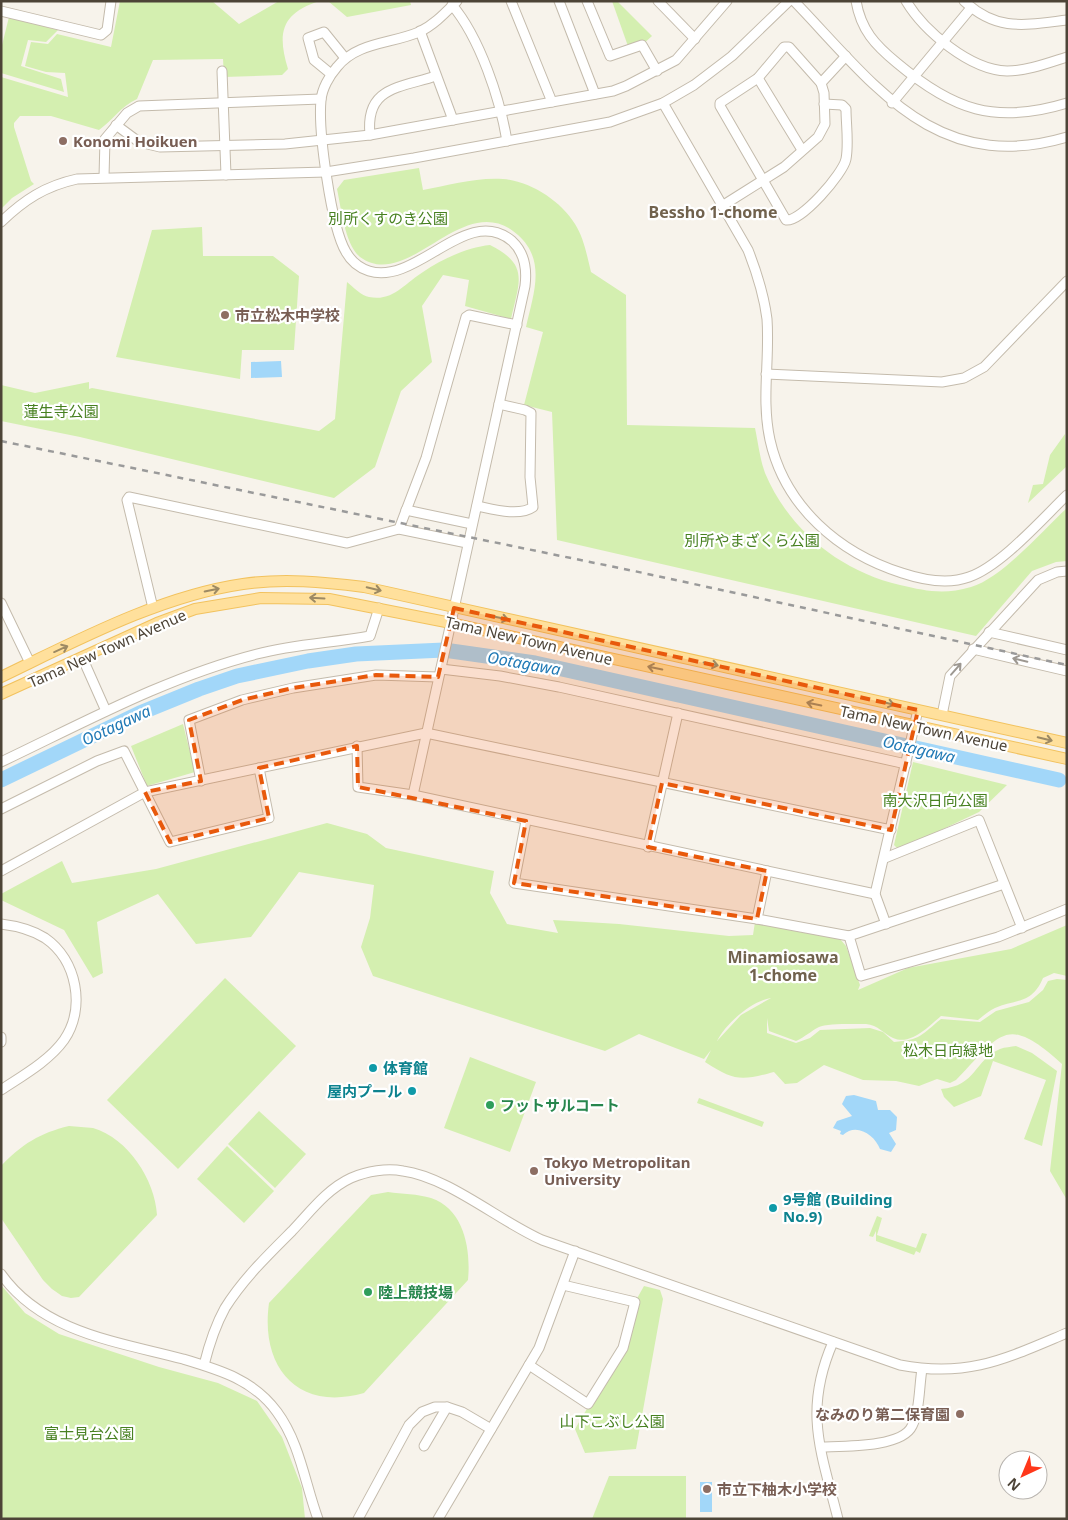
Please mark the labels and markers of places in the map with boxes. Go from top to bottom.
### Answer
place label: Konomi Hoikuen [73,131,198,151]
marker: Konomi Hoikuen [57,135,69,147]
place label: 市立松木中学校 [235,305,340,325]
marker: 市立松木中学校 [219,309,231,321]
place label: 体育館 [383,1058,428,1078]
marker: 体育館 [367,1062,379,1074]
place label: 屋内プール [327,1081,402,1101]
marker: 屋内プール [406,1085,418,1097]
place label: フットサルコート [500,1095,620,1115]
marker: フットサルコート [484,1099,496,1111]
place label: Tokyo Metropolitan University [544,1152,691,1189]
marker: Tokyo Metropolitan University [528,1165,540,1177]
place label: 9号館 (Building No.9) [783,1189,892,1226]
marker: 9号館 (Building No.9) [767,1202,779,1214]
place label: 陸上競技場 [378,1282,453,1302]
marker: 陸上競技場 [362,1286,374,1298]
place label: なみのり第二保育園 [815,1404,950,1424]
marker: なみのり第二保育園 [954,1408,966,1420]
place label: 市立下柚木小学校 [717,1479,837,1499]
marker: 市立下柚木小学校 [701,1483,713,1495]

